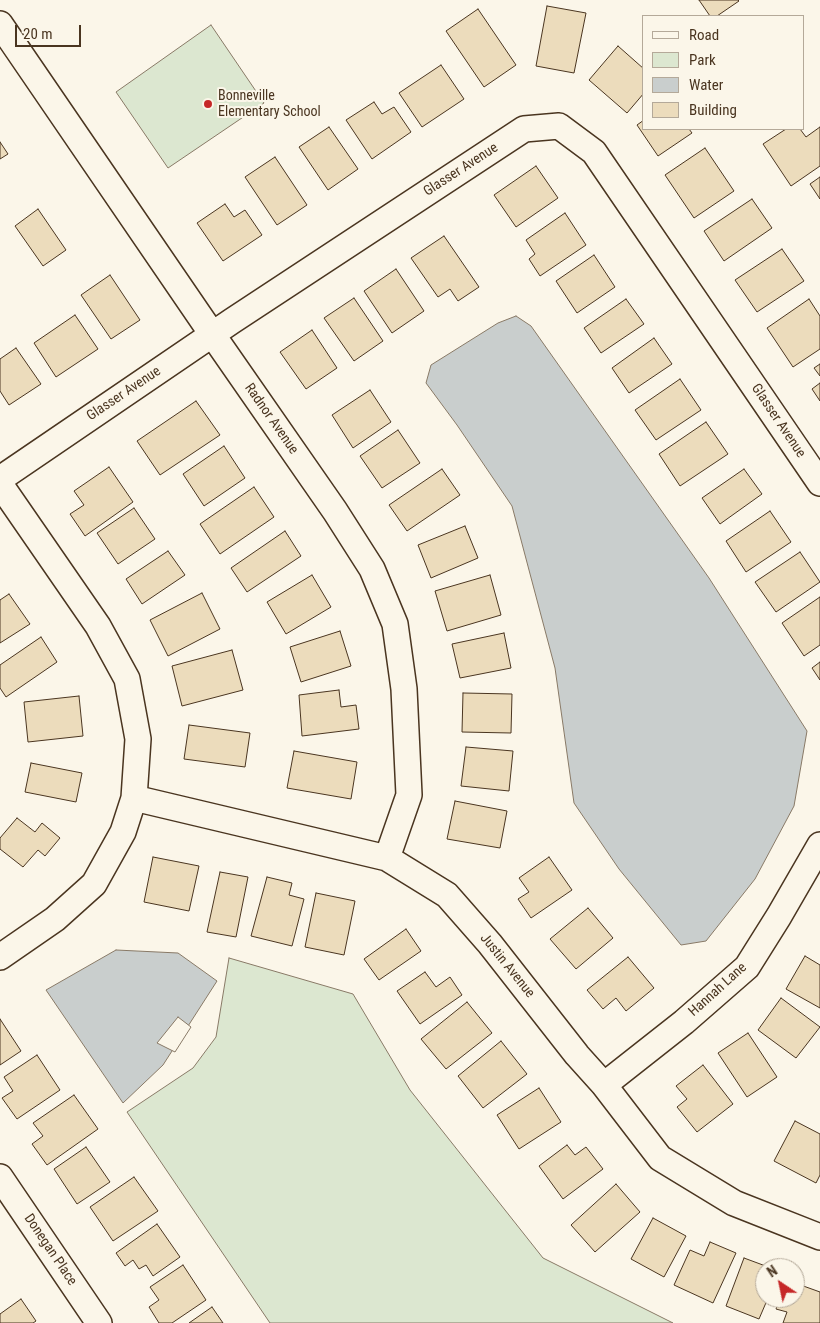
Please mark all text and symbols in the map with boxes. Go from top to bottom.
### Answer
scale bar [18,15,84,47]
legend [642,15,805,130]
text: 20 m [23,25,53,43]
text: Road [689,26,719,44]
text: Park [689,51,716,69]
text: Water [689,76,723,94]
place label: Bonneville Elementary School [218,88,321,120]
marker: Bonneville Elementary School [202,98,214,110]
text: Building [689,101,737,119]
street label: Glasser Avenue [421,140,501,200]
street label: Glasser Avenue [84,363,164,425]
street label: Radnor Avenue [240,380,302,458]
street label: Glasser Avenue [747,381,809,461]
street label: Justin Avenue [476,931,538,1001]
street label: Hannah Lane [686,960,750,1020]
street label: Donegan Place [20,1211,80,1289]
north arrow [755,1258,805,1308]
text: N [764,1262,780,1280]

